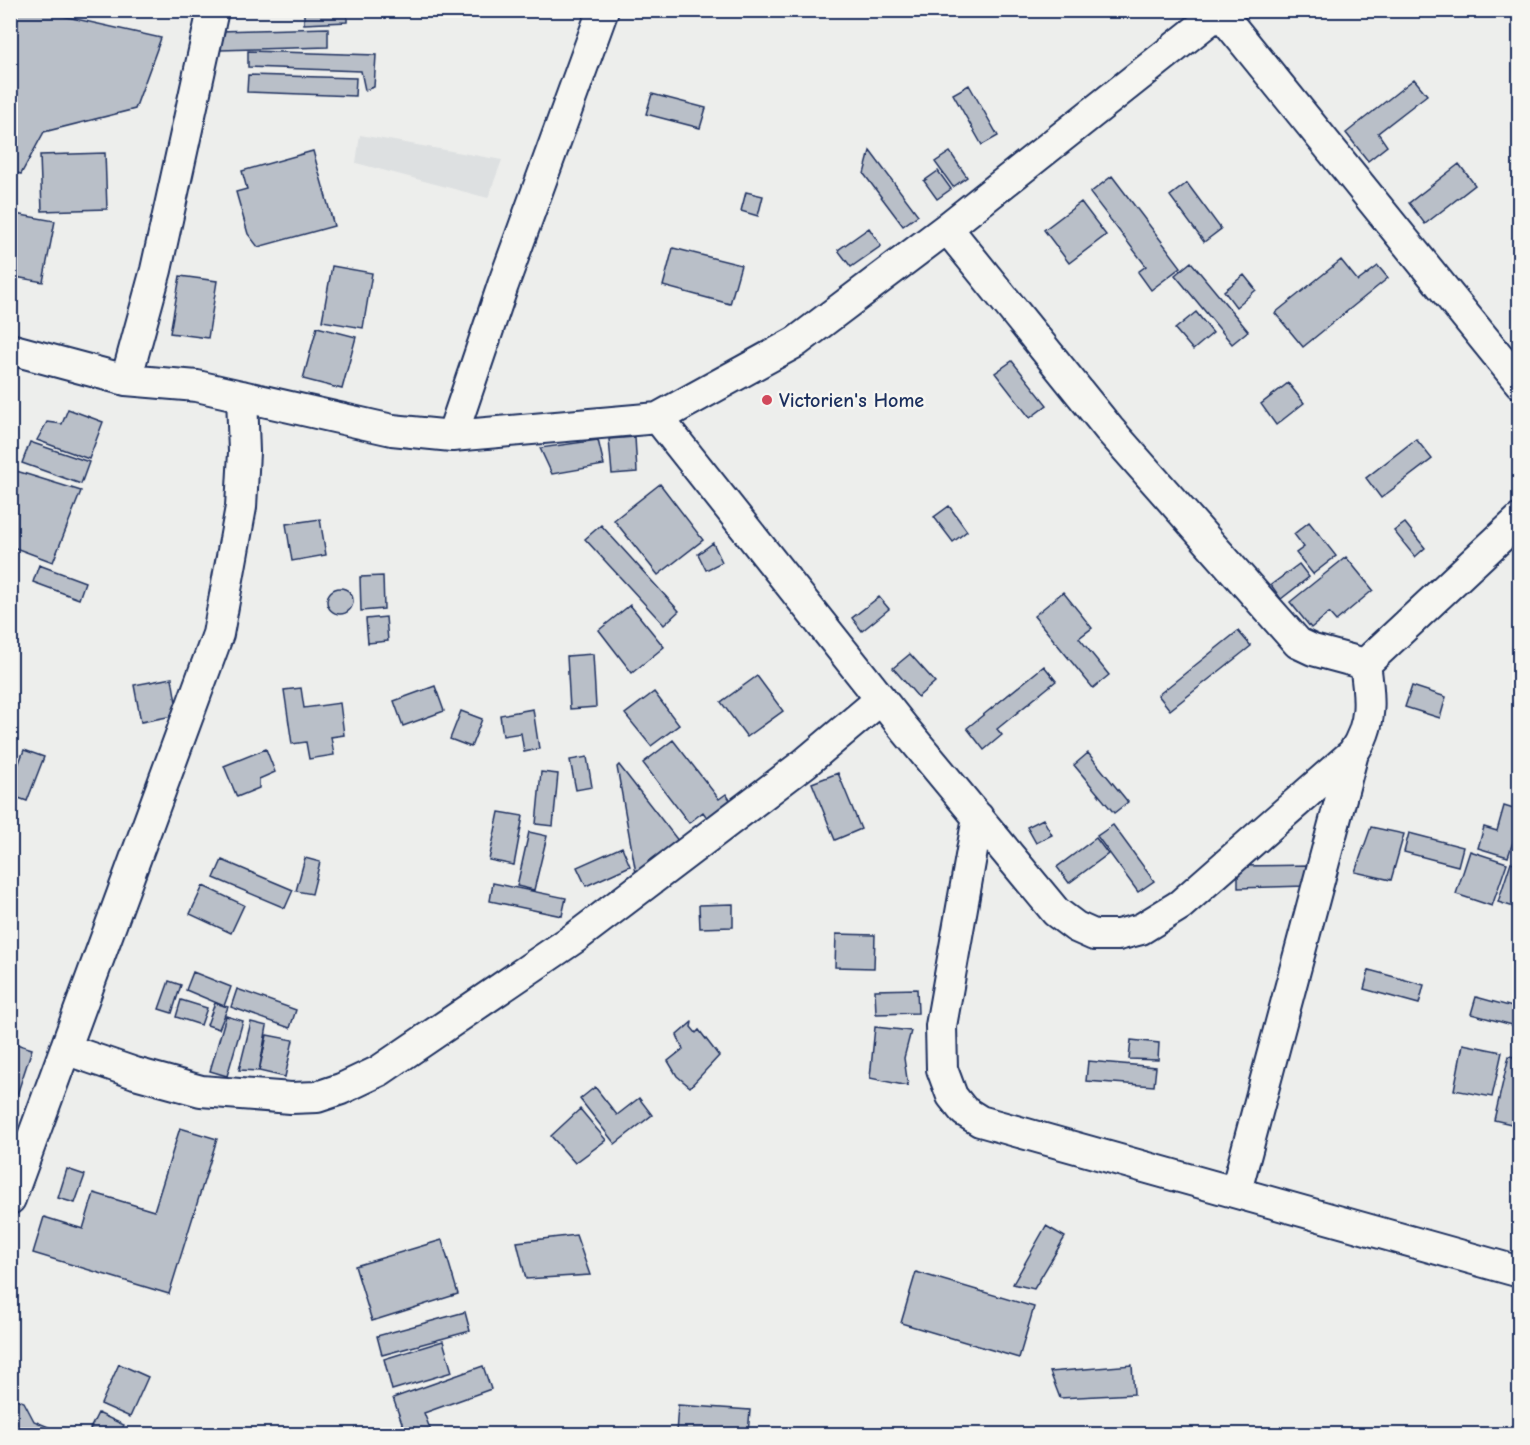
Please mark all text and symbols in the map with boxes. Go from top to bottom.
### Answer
place label: Victorien's Home [779,389,924,412]
marker: Victorien's Home [760,393,774,407]

